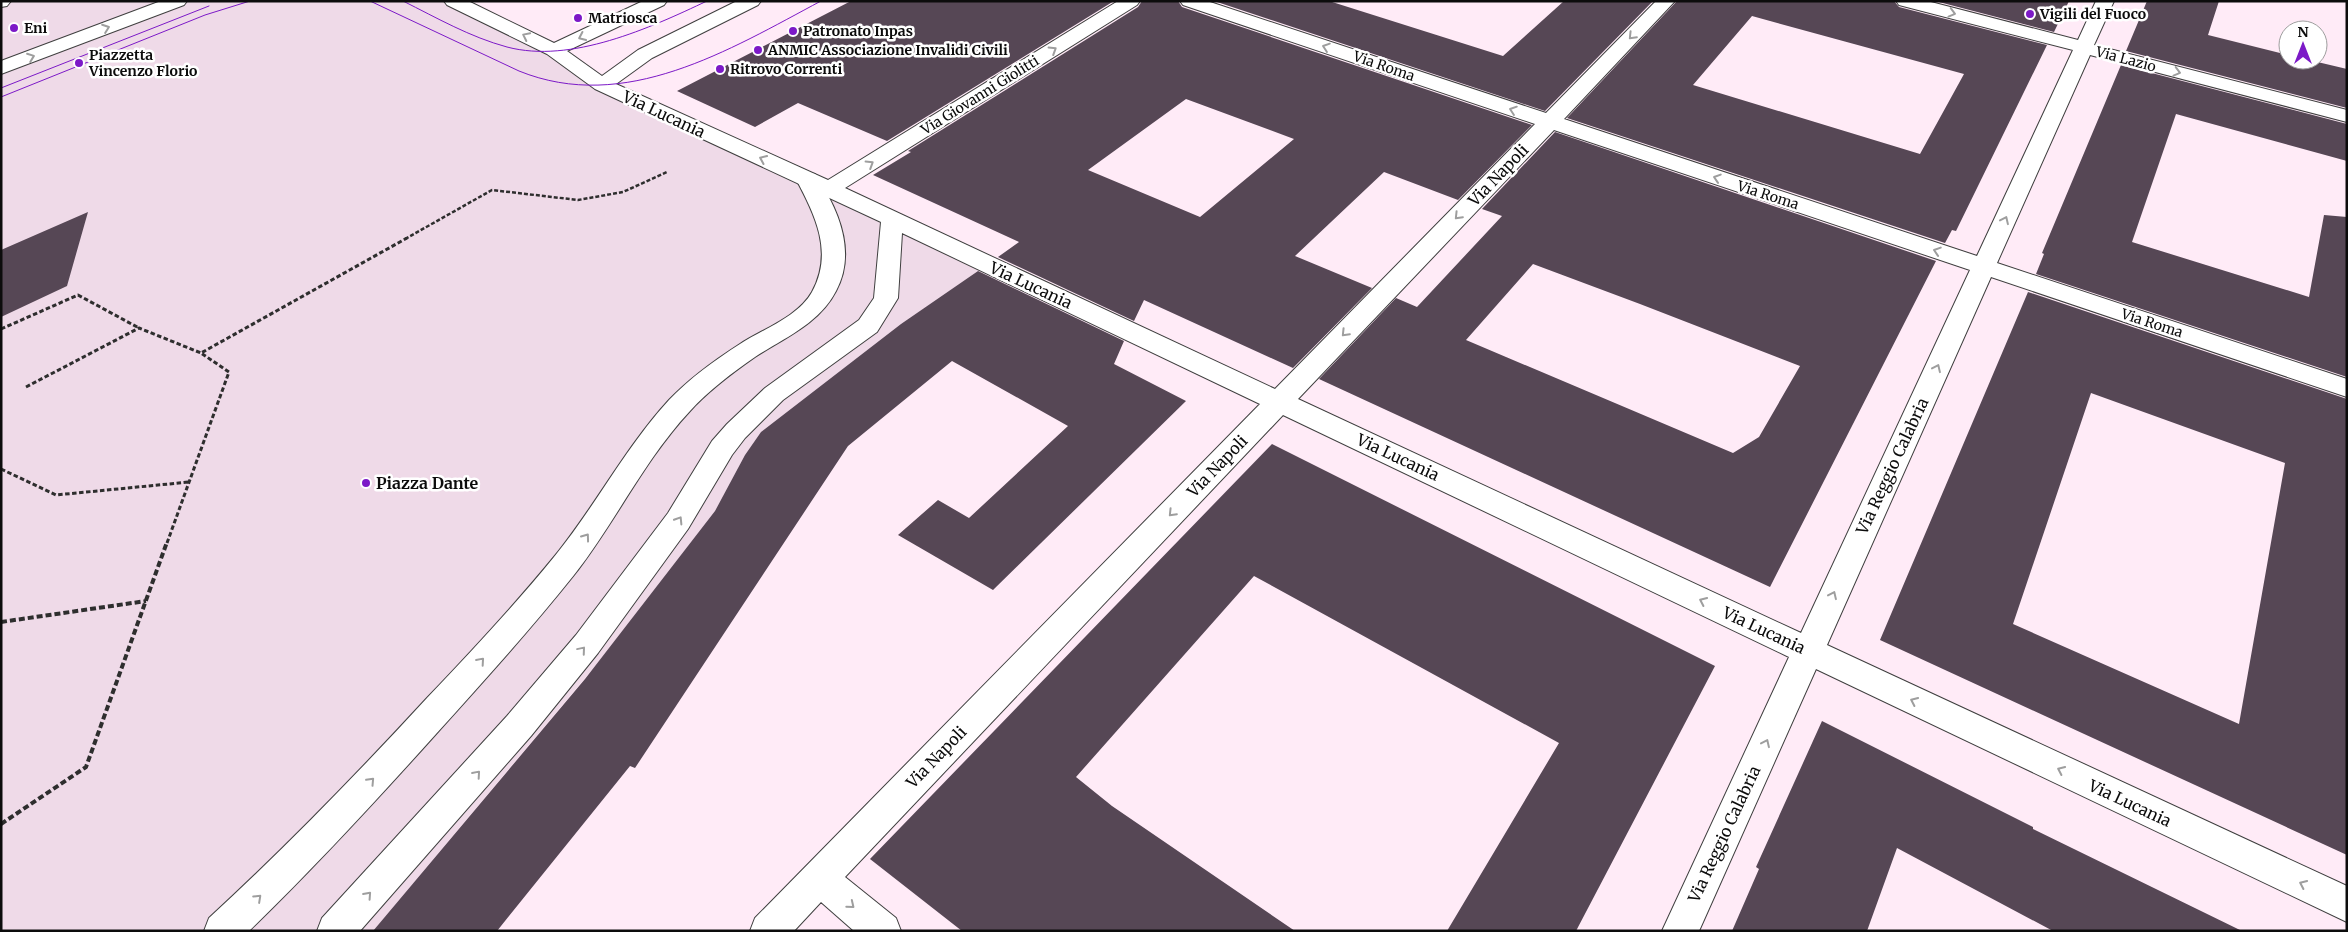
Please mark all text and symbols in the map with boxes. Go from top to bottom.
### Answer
place label: Vigili del Fuoco [2039,5,2146,23]
one-way arrow [1947,8,1956,18]
marker: Vigili del Fuoco [2024,8,2036,20]
place label: Matriosca [588,9,658,27]
marker: Matriosca [572,12,584,24]
place label: Eni [24,19,48,37]
north arrow [2278,20,2328,70]
marker: Eni [8,22,20,34]
place label: Patronato Inpas [803,22,913,40]
text: N [2297,23,2309,41]
one-way arrow [101,24,110,34]
marker: Patronato Inpas [787,25,799,37]
one-way arrow [578,30,587,41]
one-way arrow [1629,31,1638,40]
one-way arrow [522,32,531,43]
place label: ANMIC Associazione Invalidi Civili [767,41,1008,59]
street label: Via Lazio [2093,42,2158,76]
one-way arrow [1322,43,1330,53]
marker: ANMIC Associazione Invalidi Civili [752,44,764,56]
place label: Piazzetta Vincenzo Florio [88,46,197,80]
one-way arrow [1047,46,1056,56]
street label: Via Roma [1350,47,1418,85]
street label: Via Giovanni Giolitti [917,51,1043,139]
one-way arrow [26,52,35,63]
marker: Piazzetta Vincenzo Florio [73,57,85,69]
place label: Ritrovo Correnti [730,60,842,78]
marker: Ritrovo Correnti [714,63,726,75]
one-way arrow [2173,66,2182,77]
street label: Via Lucania [619,86,709,142]
one-way arrow [1509,105,1518,115]
street label: Via Napoli [1463,140,1532,211]
one-way arrow [759,155,768,165]
one-way arrow [865,160,874,170]
one-way arrow [1713,174,1722,184]
street label: Via Roma [1734,176,1802,214]
one-way arrow [1455,210,1464,219]
one-way arrow [1998,216,2009,225]
one-way arrow [1934,247,1942,257]
street label: Via Lucania [986,257,1076,313]
street label: Via Roma [2118,304,2186,342]
one-way arrow [1342,327,1351,336]
one-way arrow [1931,364,1942,373]
street label: Via Reggio Calabria [1851,394,1933,538]
street label: Via Lucania [1353,429,1443,485]
street label: Via Napoli [1182,431,1251,502]
place label: Piazza Dante [376,473,479,493]
marker: Piazza Dante [360,477,372,489]
one-way arrow [1169,507,1178,516]
one-way arrow [672,516,682,525]
one-way arrow [580,533,589,543]
one-way arrow [1827,592,1837,601]
one-way arrow [1700,598,1709,608]
street label: Via Lucania [1719,602,1809,658]
one-way arrow [577,647,585,656]
one-way arrow [475,658,484,667]
one-way arrow [1910,696,1919,707]
street label: Via Napoli [901,722,970,793]
one-way arrow [1759,739,1770,748]
street label: Via Reggio Calabria [1683,762,1765,906]
one-way arrow [2057,766,2066,776]
one-way arrow [471,770,480,779]
street label: Via Lucania [2085,775,2175,831]
one-way arrow [365,778,374,787]
one-way arrow [2299,880,2308,890]
one-way arrow [362,891,371,900]
one-way arrow [253,895,262,904]
one-way arrow [845,899,854,907]

